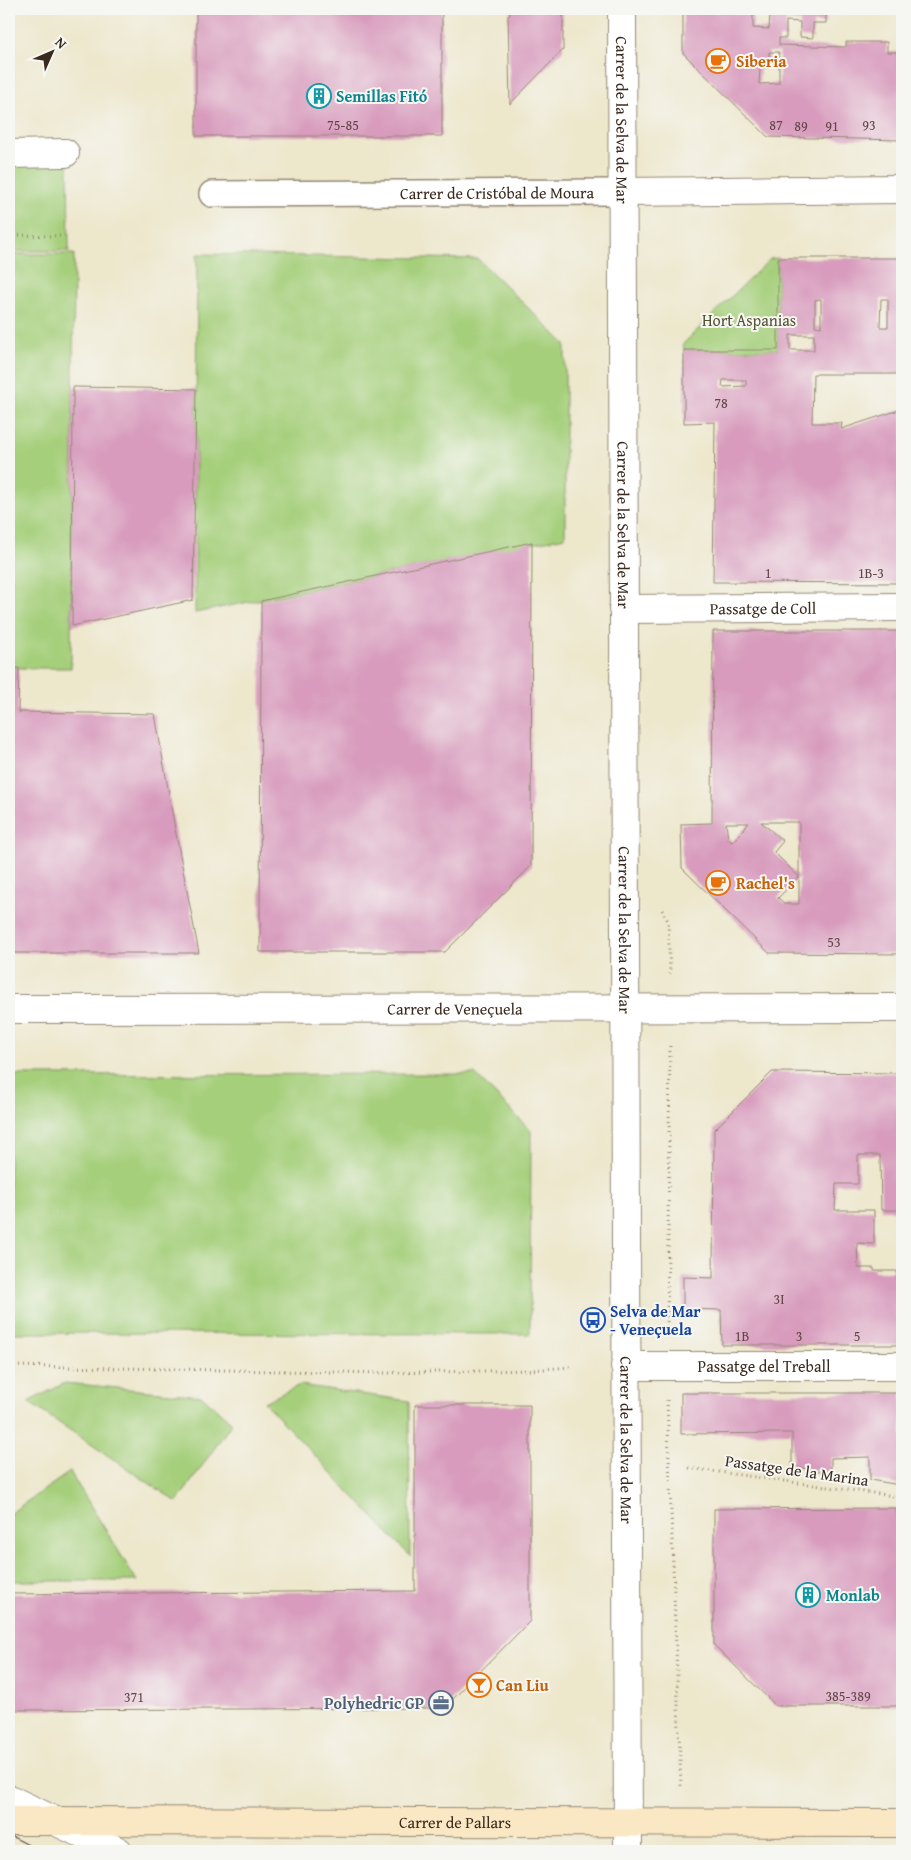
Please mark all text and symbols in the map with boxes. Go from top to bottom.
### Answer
north arrow [28,28,78,78]
text: N [51,32,72,54]
street label: Carrer de la Selva de Mar [610,36,635,204]
cafe icon: Siberia [705,48,731,74]
place label: Siberia [736,49,787,73]
building icon: Semillas Fitó [306,83,332,109]
place label: Semillas Fitó [336,84,428,108]
house number: 75-85 [327,115,359,135]
house number: 87 [769,115,783,135]
house number: 93 [862,115,876,135]
house number: 89 [794,116,808,136]
house number: 91 [825,116,839,136]
street label: Carrer de Cristóbal de Moura [400,180,594,205]
park label: Hort Aspanias [702,308,796,332]
house number: 78 [714,393,728,413]
street label: Carrer de la Selva de Mar [611,441,636,609]
house number: 1 [765,563,771,583]
house number: 1B-3 [858,563,884,583]
street label: Passatge de Coll [710,596,817,620]
street label: Carrer de la Selva de Mar [613,846,637,1014]
cafe icon: Rachel's [705,870,731,896]
place label: Rachel's [736,871,795,895]
house number: 53 [827,932,841,952]
street label: Carrer de Veneçuela [387,996,523,1021]
house number: 3I [773,1289,785,1309]
place label: Selva de Mar - Veneçuela [610,1299,701,1341]
bus stop icon: Selva de Mar - Veneçuela [580,1307,606,1333]
house number: 1B [735,1326,749,1346]
house number: 3 [796,1326,802,1346]
house number: 5 [854,1326,860,1346]
street label: Passatge del Treball [698,1354,831,1378]
street label: Carrer de la Selva de Mar [614,1356,639,1524]
street label: Passatge de la Marina [724,1448,871,1492]
building icon: Monlab [795,1582,821,1608]
place label: Monlab [826,1583,880,1607]
bar icon: Can Liu [466,1672,492,1698]
place label: Can Liu [496,1673,550,1697]
house number: 385-389 [825,1686,871,1706]
house number: 371 [124,1687,144,1707]
office icon: Polyhedric GP [428,1690,454,1716]
place label: Polyhedric GP [324,1691,424,1715]
street label: Carrer de Pallars [399,1810,511,1834]

